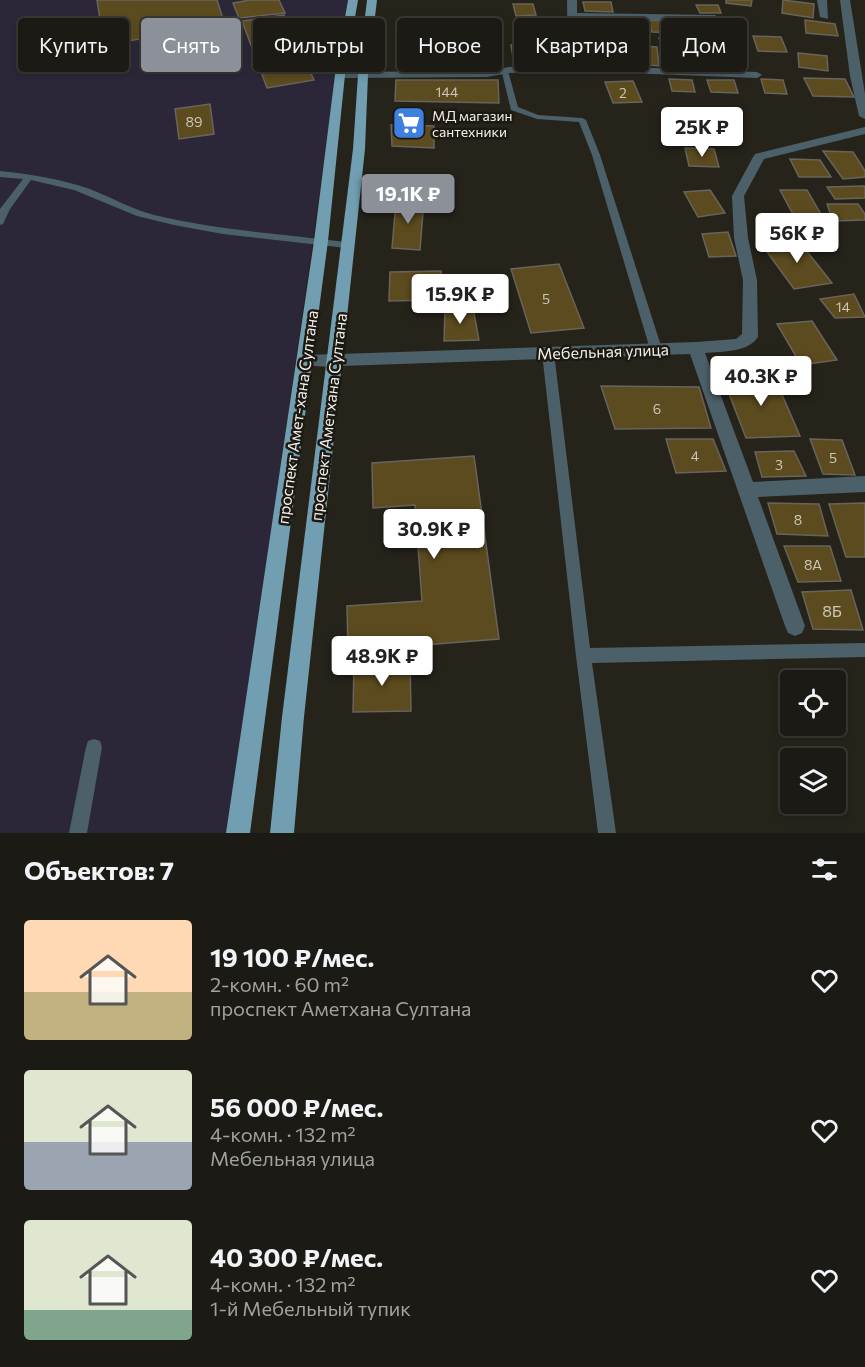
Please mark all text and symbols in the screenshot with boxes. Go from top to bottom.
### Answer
chip: Купить [18,18,129,72]
chip: Снять [141,18,241,72]
chip: Фильтры [253,18,385,72]
chip: Новое [397,18,502,72]
chip: Квартира [514,18,649,72]
chip: Дом [661,18,747,72]
house number: 144 [436,83,459,100]
house number: 2 [619,84,627,101]
supermarket icon: МД магазин сантехники [391,105,427,141]
place label: МД магазин сантехники [432,107,512,140]
pin: 25K ₽ [660,107,744,158]
house number: 89 [186,113,203,130]
text: 25K ₽ [675,114,729,138]
pin: 19.1K ₽ [353,174,463,225]
text: 19.1K ₽ [376,181,440,205]
pin: 56K ₽ [755,213,839,264]
text: 56K ₽ [770,220,824,244]
pin: 15.9K ₽ [405,274,515,325]
text: 15.9K ₽ [426,281,494,305]
house number: 5 [542,290,550,307]
house number: 14 [836,298,851,315]
street label: проспект Амет-хана Султана [273,309,321,525]
street label: проспект Аметхана Султана [306,312,350,522]
street label: Мебельная улица [537,339,669,363]
pin: 40.3K ₽ [706,356,816,407]
text: 40.3K ₽ [724,363,798,387]
house number: 6 [653,400,661,417]
house number: 4 [691,447,700,464]
house number: 5 [829,449,837,466]
house number: 3 [775,456,783,473]
pin: 30.9K ₽ [379,509,489,560]
house number: 8 [794,511,802,528]
text: 30.9K ₽ [398,516,471,540]
house number: 8А [804,556,822,573]
house number: 8Б [822,601,842,620]
pin: 48.9K ₽ [327,636,437,687]
text: 48.9K ₽ [346,643,418,667]
map controls [780,670,846,814]
button: locate [780,670,846,736]
button: layers [780,748,846,814]
icon: filters [808,853,841,886]
text: Объектов: 7 [24,854,174,885]
text: 19 100 ₽/мес. [210,941,374,972]
icon: home [72,944,144,1016]
icon: heart [808,964,841,997]
text: 2-комн. · 60 m² [210,972,349,996]
text: проспект Аметхана Султана [210,996,471,1020]
text: 56 000 ₽/мес. [210,1091,383,1122]
icon: home [72,1094,144,1166]
icon: heart [808,1114,841,1147]
text: 4-комн. · 132 m² [210,1122,356,1146]
text: Мебельная улица [210,1146,375,1170]
text: 40 300 ₽/мес. [210,1241,383,1272]
icon: home [72,1244,144,1316]
icon: heart [808,1264,841,1297]
text: 4-комн. · 132 m² [210,1272,356,1296]
text: 1-й Мебельный тупик [210,1296,411,1320]

